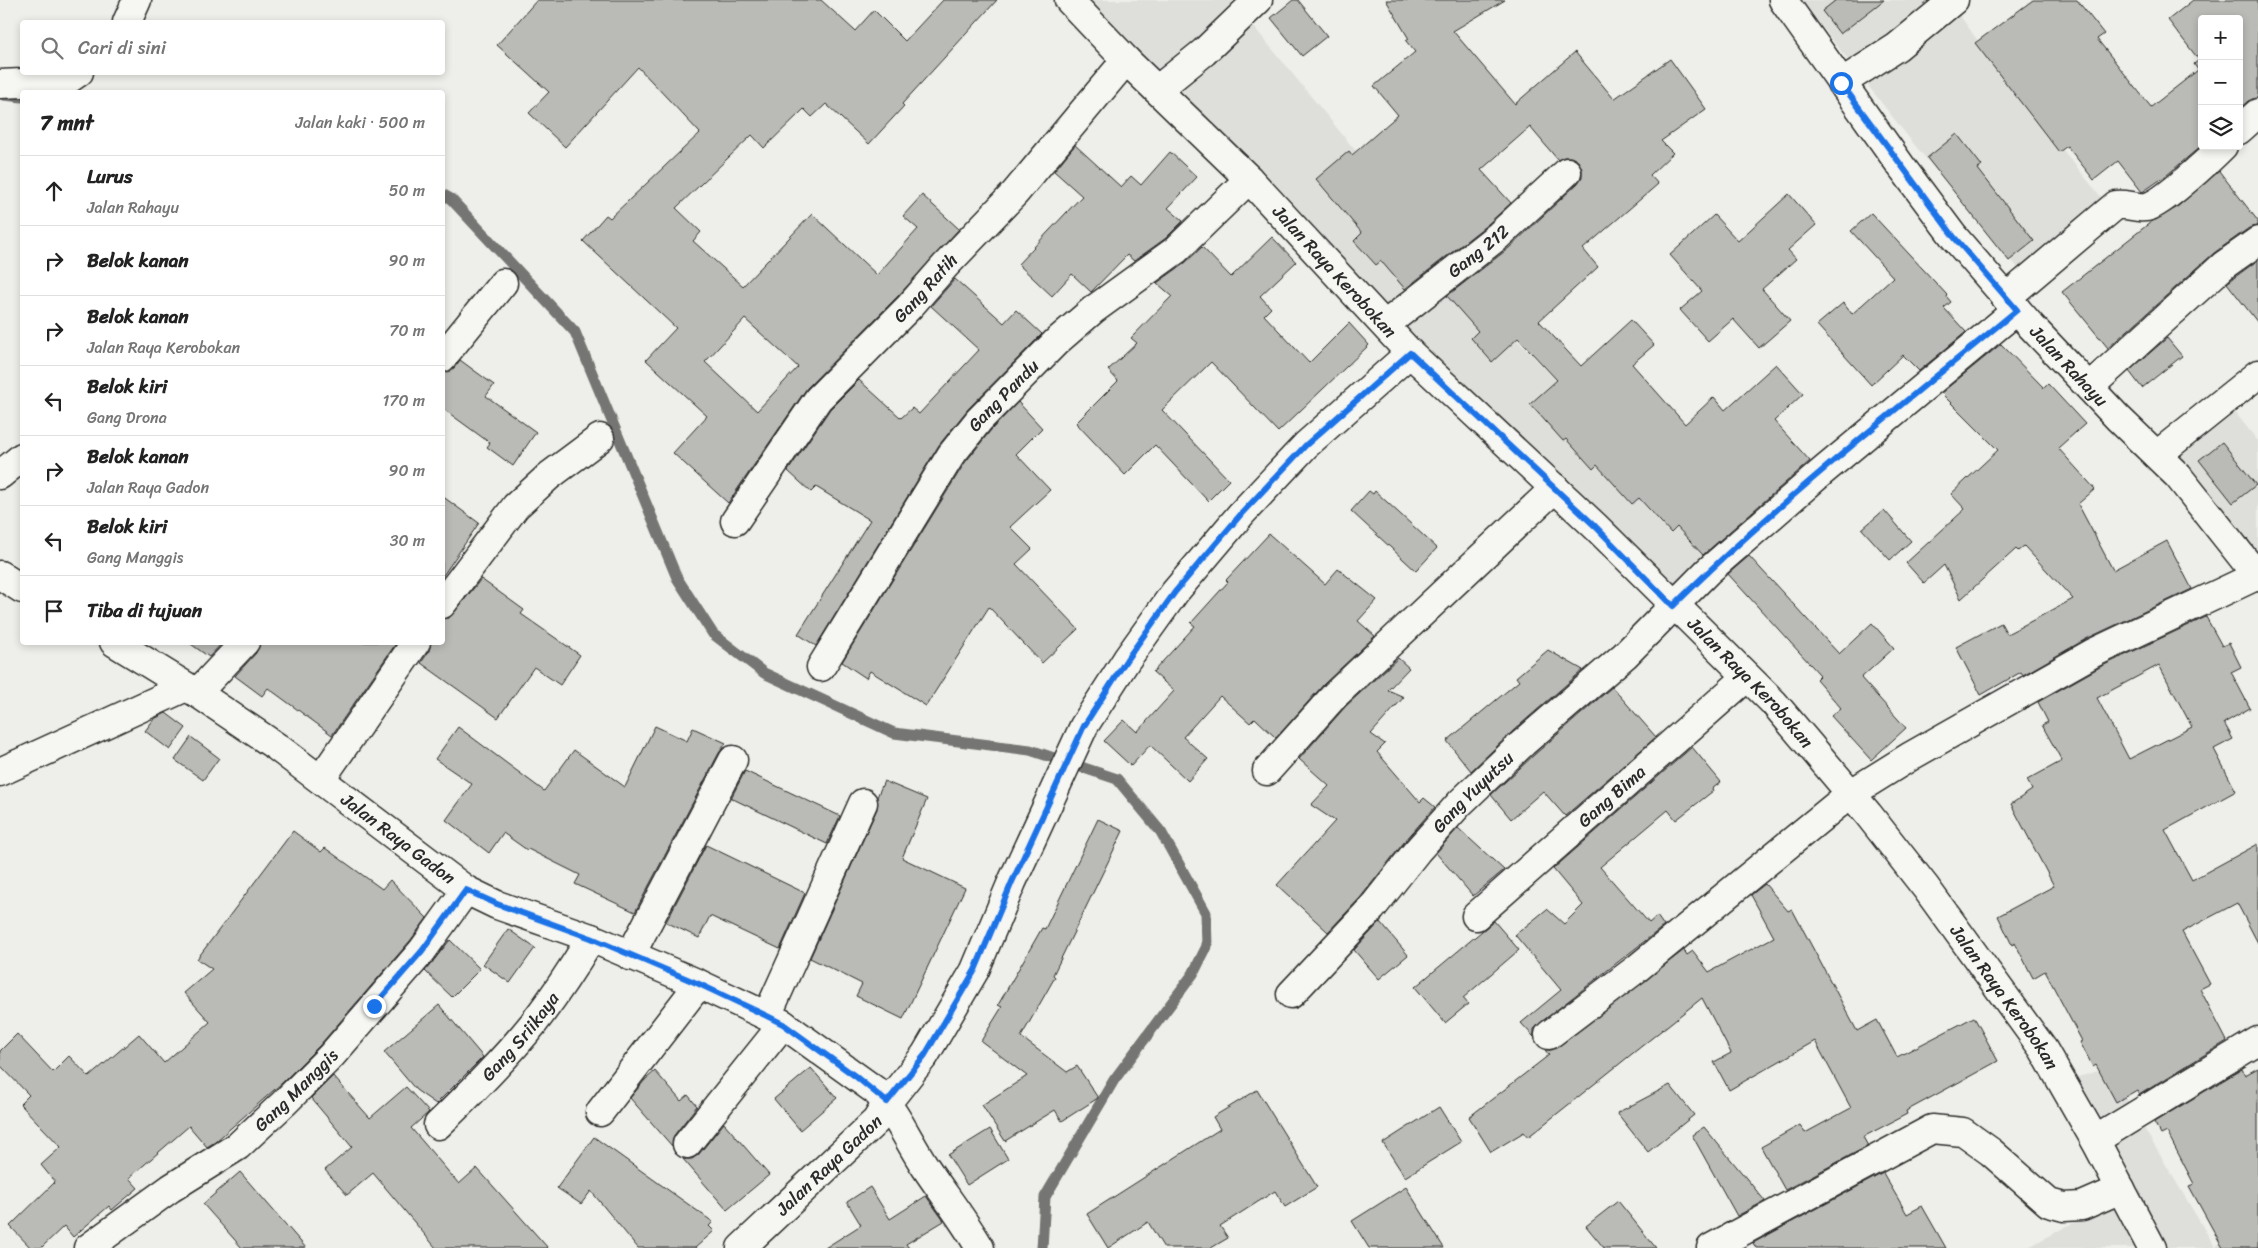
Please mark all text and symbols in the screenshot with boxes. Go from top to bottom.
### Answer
map controls [2198,15,2243,150]
button: + [2198,15,2243,60]
search box [20,20,445,75]
text: Cari di sini [78,31,166,64]
icon: search [38,34,66,62]
button: − [2198,60,2243,105]
route start [1830,72,1853,95]
text: 7 mnt [40,104,93,142]
button: layers [2198,105,2243,150]
text: Jalan kaki · 500 m [296,108,425,137]
text: Lurus [87,160,133,193]
text: 50 m [389,176,425,205]
icon: ahead [40,177,68,205]
text: Jalan Rahayu [87,193,179,222]
street label: Jalan Raya Kerobokan [1264,197,1405,346]
street label: Gang 212 [1440,217,1517,286]
text: Belok kanan [87,244,189,277]
street label: Gang Ratih [885,245,966,331]
text: 90 m [389,246,425,275]
icon: right [40,247,68,275]
text: Belok kanan [87,300,189,333]
text: 70 m [389,316,425,345]
icon: right [40,317,68,345]
street label: Jalan Rahayu [2021,317,2116,415]
text: Jalan Raya Kerobokan [87,333,240,362]
street label: Gang Pandu [959,351,1047,439]
text: Belok kiri [87,370,167,403]
text: 170 m [382,386,425,415]
icon: left [40,387,68,415]
text: Gang Drona [87,403,167,432]
text: Belok kanan [87,440,189,473]
text: 90 m [389,456,425,485]
icon: right [40,457,68,485]
text: Jalan Raya Gadon [87,473,209,502]
text: Belok kiri [87,510,167,543]
text: 30 m [390,526,425,555]
icon: left [40,527,68,555]
text: Gang Manggis [87,543,183,572]
text: Tiba di tujuan [87,594,202,627]
icon: arrive [40,597,68,625]
street label: Jalan Raya Kerobokan [1679,608,1822,756]
street label: Gang Yuyutsu [1424,743,1522,841]
street label: Gang Bima [1570,757,1654,836]
street label: Jalan Raya Gadon [333,784,463,893]
street label: Jalan Raya Kerobokan [1941,917,2068,1076]
street label: Gang Sriikaya [473,984,568,1089]
route end [363,995,386,1018]
street label: Gang Manggis [246,1041,347,1140]
street label: Jalan Raya Gadon [767,1106,890,1225]

